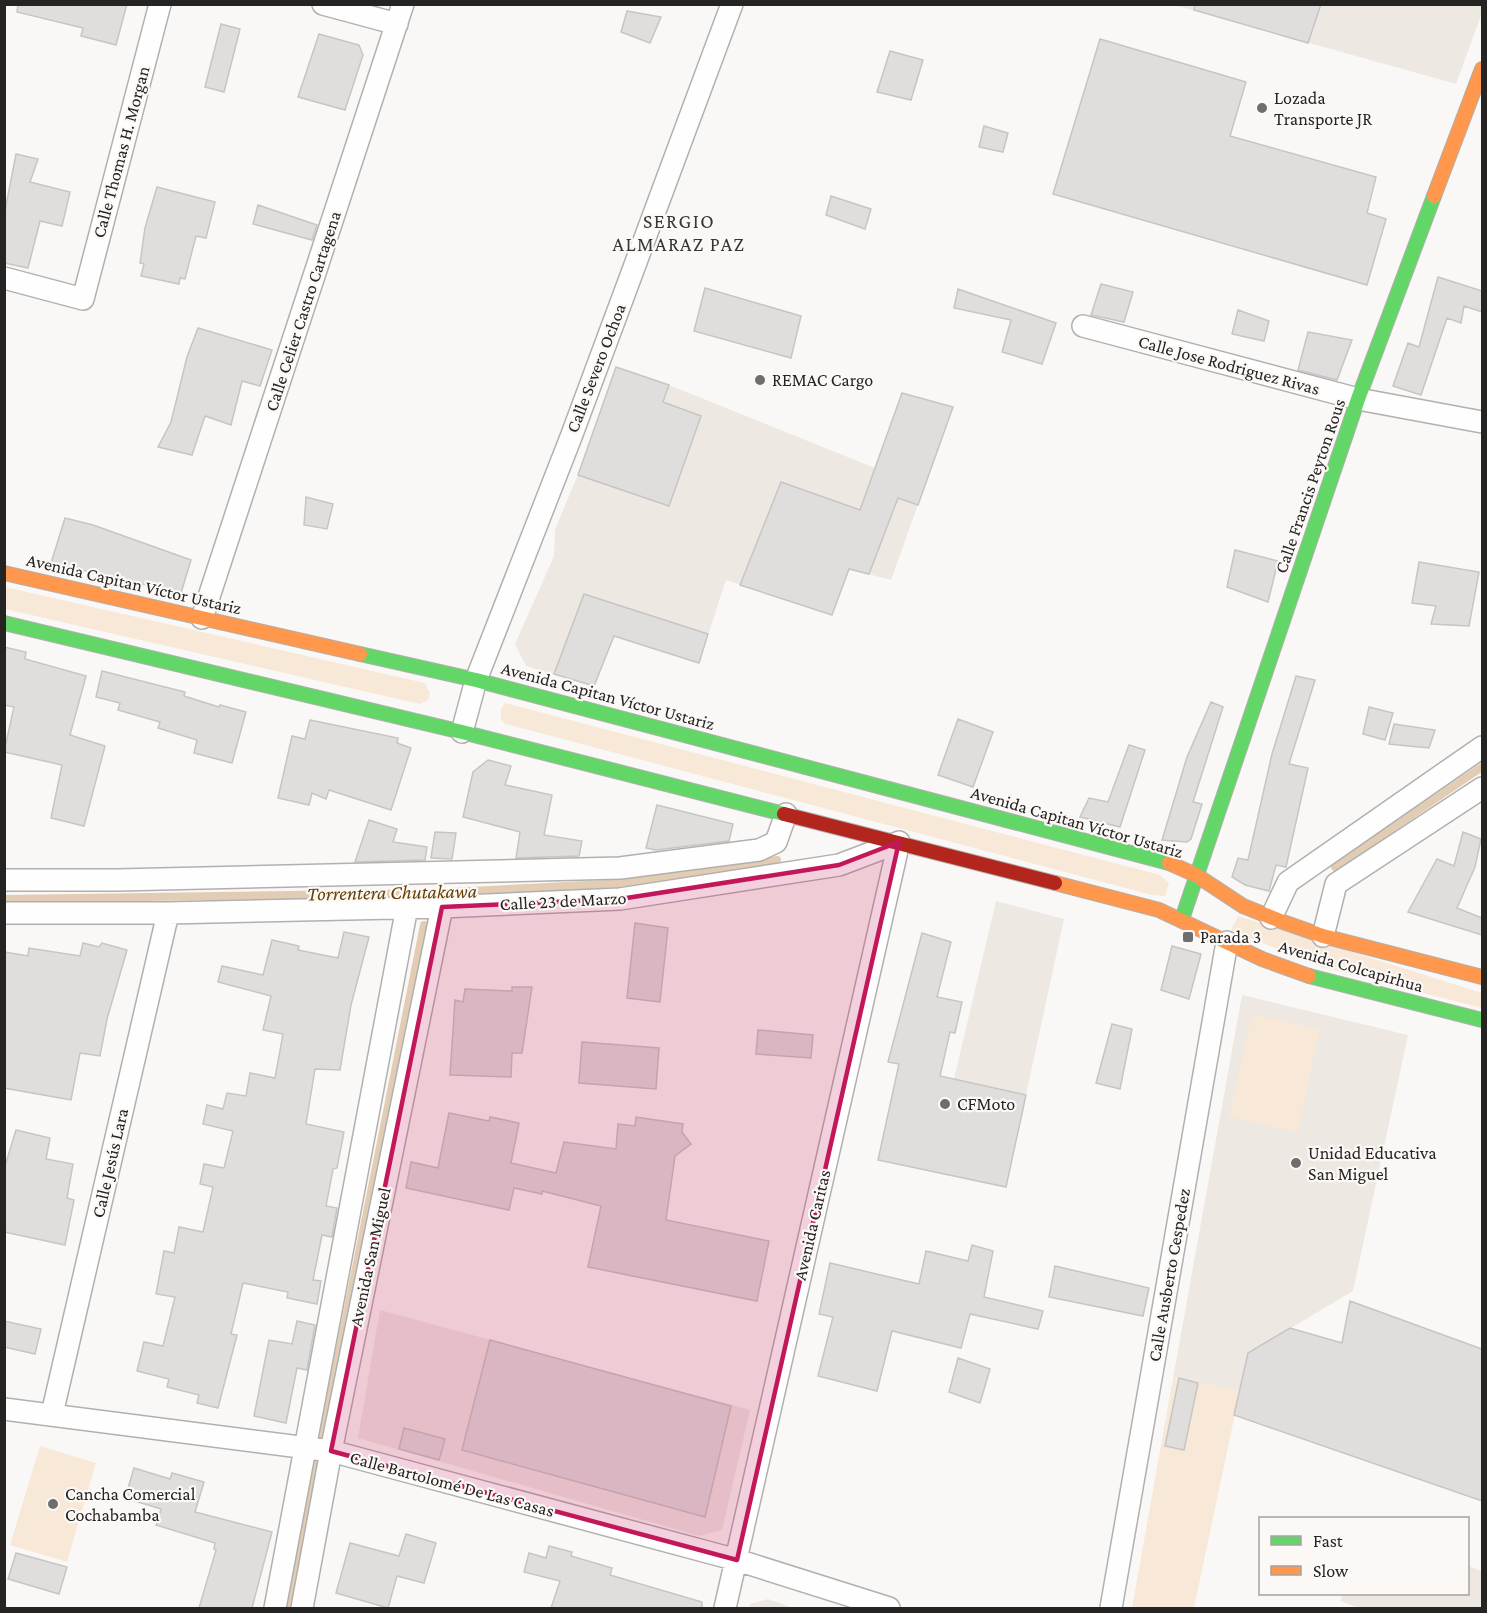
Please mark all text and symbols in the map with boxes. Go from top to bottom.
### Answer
street label: Calle Thomas H. Morgan [88,64,154,240]
place label: Lozada Transporte JR [1274,88,1373,129]
marker: Lozada Transporte JR [1255,101,1269,115]
street label: Calle Celier Castro Cartagena [261,208,345,414]
district label: SERGIO ALMARAZ PAZ [613,210,745,255]
street label: Calle Severo Ochoa [562,301,630,435]
street label: Calle Jose Rodriguez Rivas [1136,331,1322,399]
place label: REMAC Cargo [772,370,873,390]
marker: REMAC Cargo [753,373,767,387]
street label: Calle Francis Peyton Rous [1271,396,1349,576]
street label: Avenida Capitan Víctor Ustariz [25,550,244,619]
street label: Avenida Capitan Víctor Ustariz [499,658,717,734]
street label: Avenida Capitan Víctor Ustariz [969,782,1186,862]
water label: Torrentera Chutakawa [307,880,477,904]
street label: Calle 23 de Marzo [499,888,627,914]
place label: Parada 3 [1200,927,1261,947]
marker: Parada 3 [1181,930,1195,944]
street label: Avenida Colcapirhua [1276,936,1426,996]
place label: CFMoto [957,1094,1015,1114]
marker: CFMoto [938,1097,952,1111]
street label: Calle Jesús Lara [88,1106,132,1220]
place label: Unidad Educativa San Miguel [1308,1143,1436,1184]
marker: Unidad Educativa San Miguel [1289,1156,1303,1170]
street label: Avenida Caritas [790,1168,834,1282]
street label: Avenida San Miguel [345,1185,395,1328]
street label: Calle Ausberto Cespedez [1144,1186,1194,1363]
street label: Calle Bartolomé De Las Casas [348,1447,556,1521]
place label: Cancha Comercial Cochabamba [65,1484,196,1525]
marker: Cancha Comercial Cochabamba [46,1497,60,1511]
legend [1259,1517,1469,1595]
text: Fast [1313,1531,1344,1551]
text: Slow [1313,1561,1349,1581]

